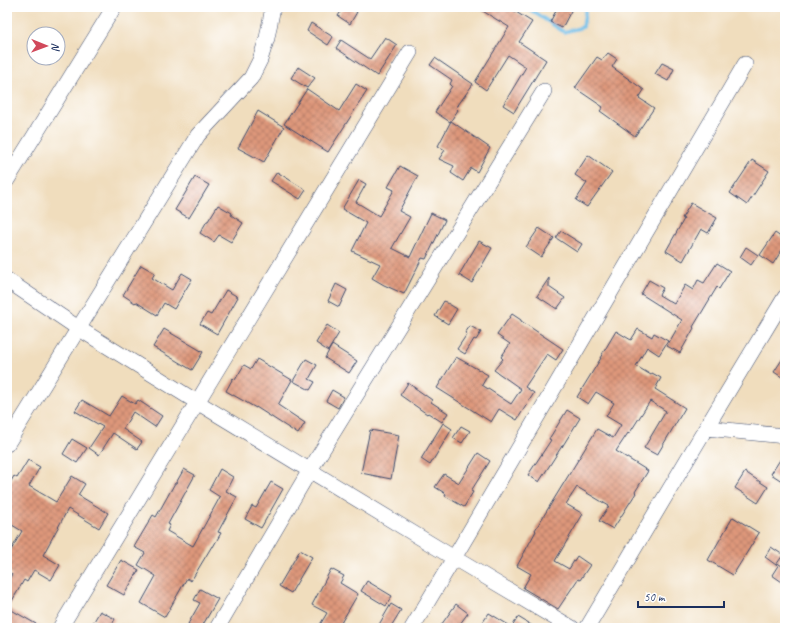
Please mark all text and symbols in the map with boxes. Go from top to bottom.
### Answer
north arrow [26,26,66,66]
text: N [49,43,63,52]
scale bar [638,583,724,609]
text: 50 m [644,589,666,605]

